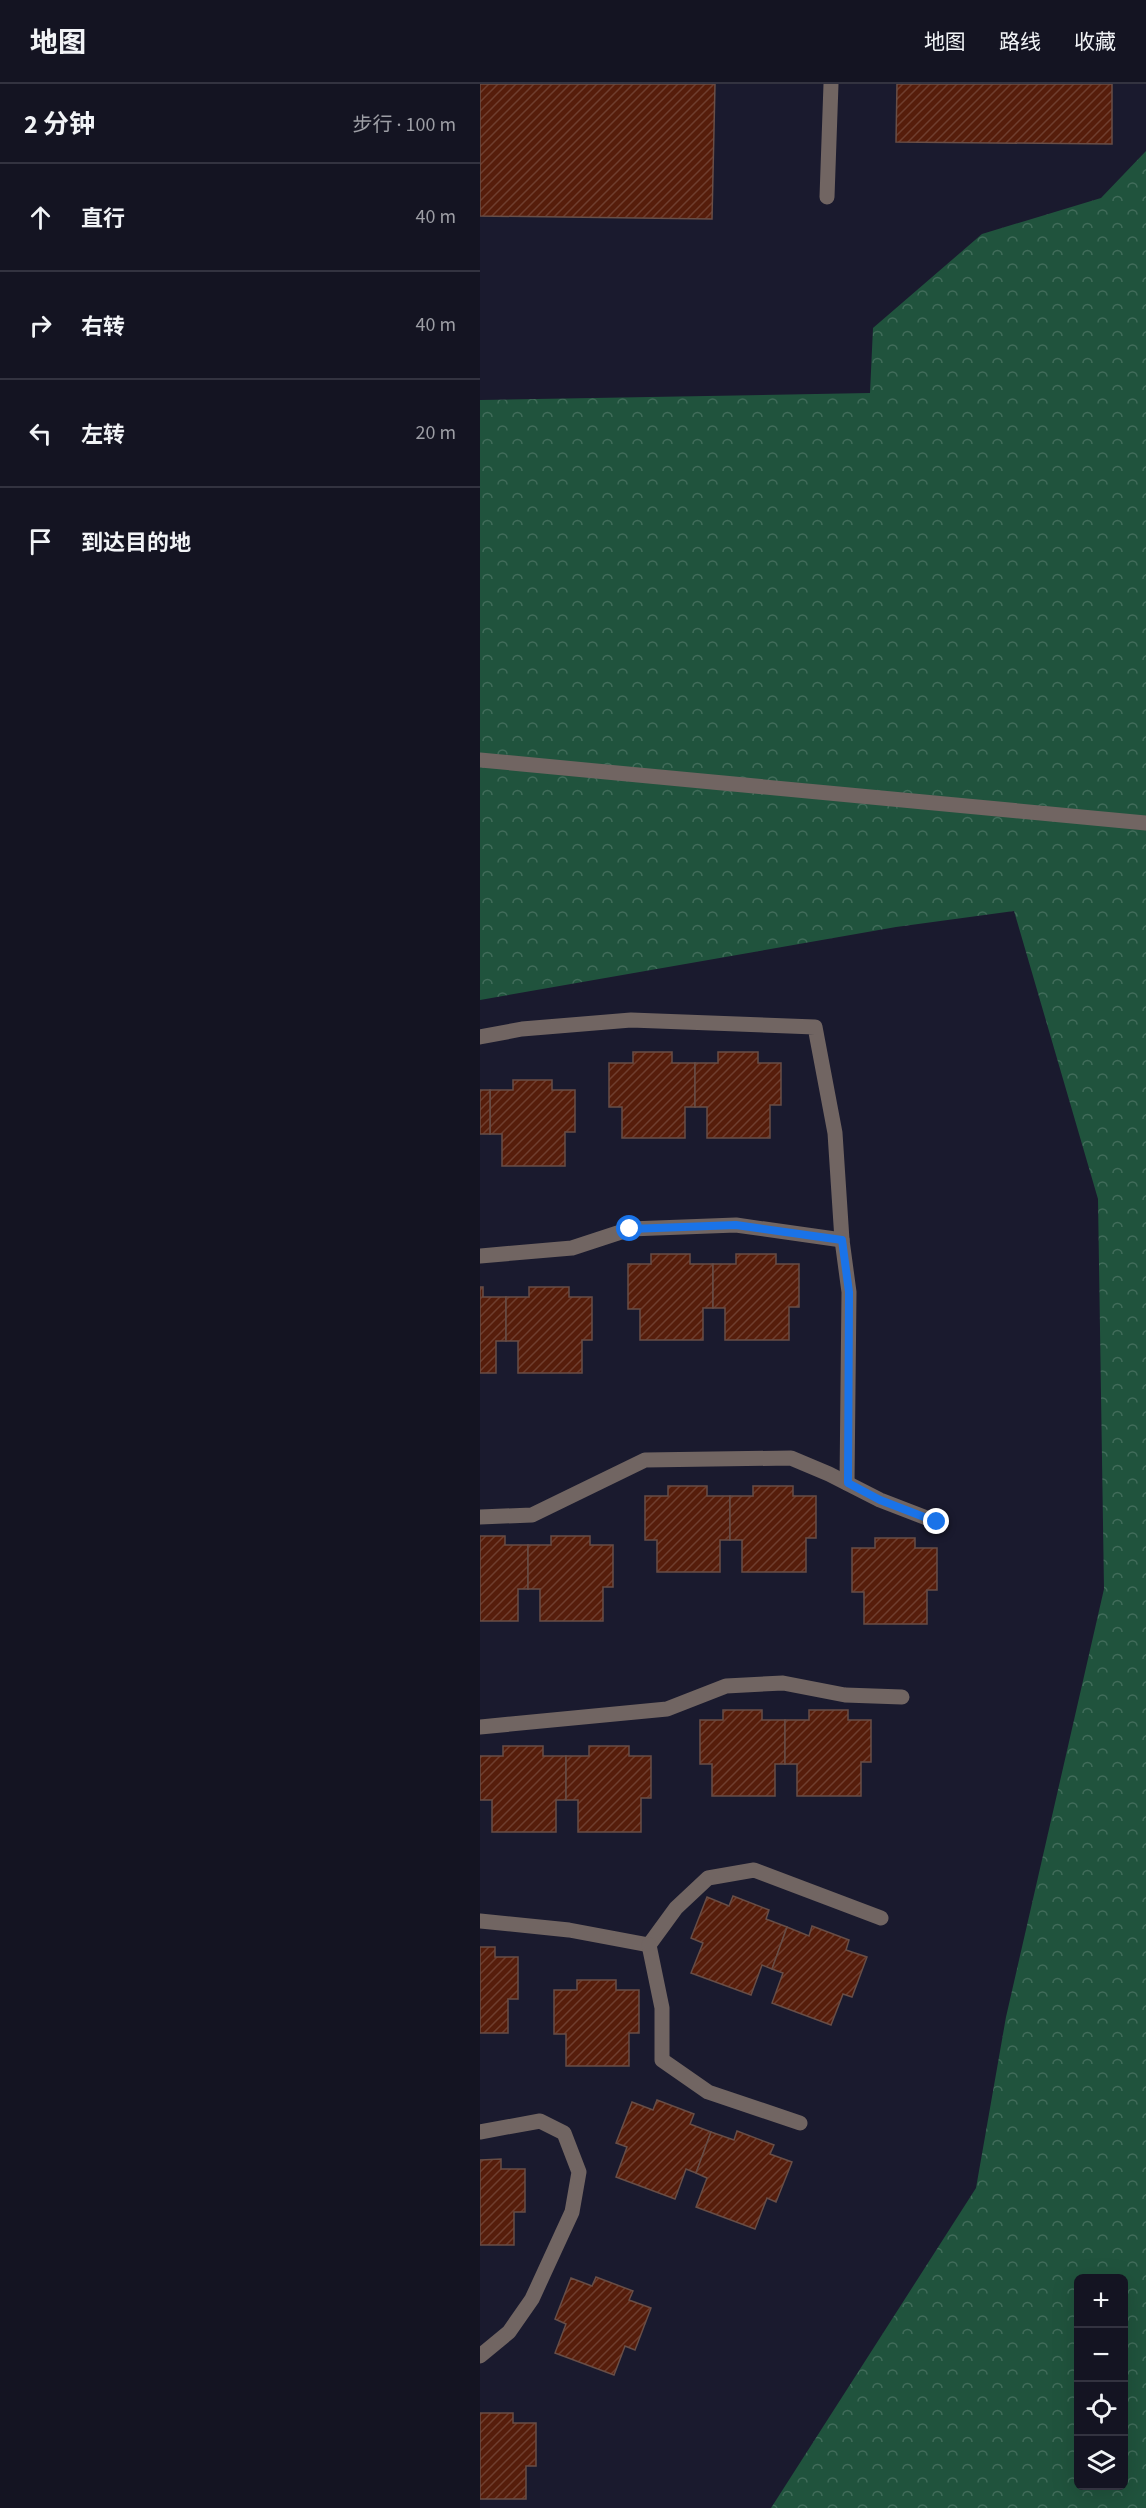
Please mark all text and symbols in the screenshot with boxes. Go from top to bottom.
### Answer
text: 地图 [30,23,86,63]
text: 地图 [924,27,966,57]
text: 路线 [999,27,1041,57]
text: 收藏 [1074,27,1116,57]
text: 2 分钟 [24,106,95,143]
text: 步行 · 100 m [353,111,456,139]
icon: ahead [24,201,57,234]
text: 直行 [81,203,125,235]
text: 40 m [416,203,456,231]
icon: right [24,309,57,342]
text: 右转 [81,311,125,343]
text: 40 m [416,311,456,339]
icon: left [24,417,57,450]
text: 左转 [81,419,125,451]
text: 20 m [416,419,456,447]
icon: arrive [24,525,57,558]
text: 到达目的地 [81,527,191,559]
route start [616,1215,642,1241]
route end [923,1508,949,1534]
map controls [1074,2274,1128,2490]
button: + [1074,2274,1128,2328]
button: − [1074,2328,1128,2382]
button: locate [1074,2382,1128,2436]
button: layers [1074,2436,1128,2490]

